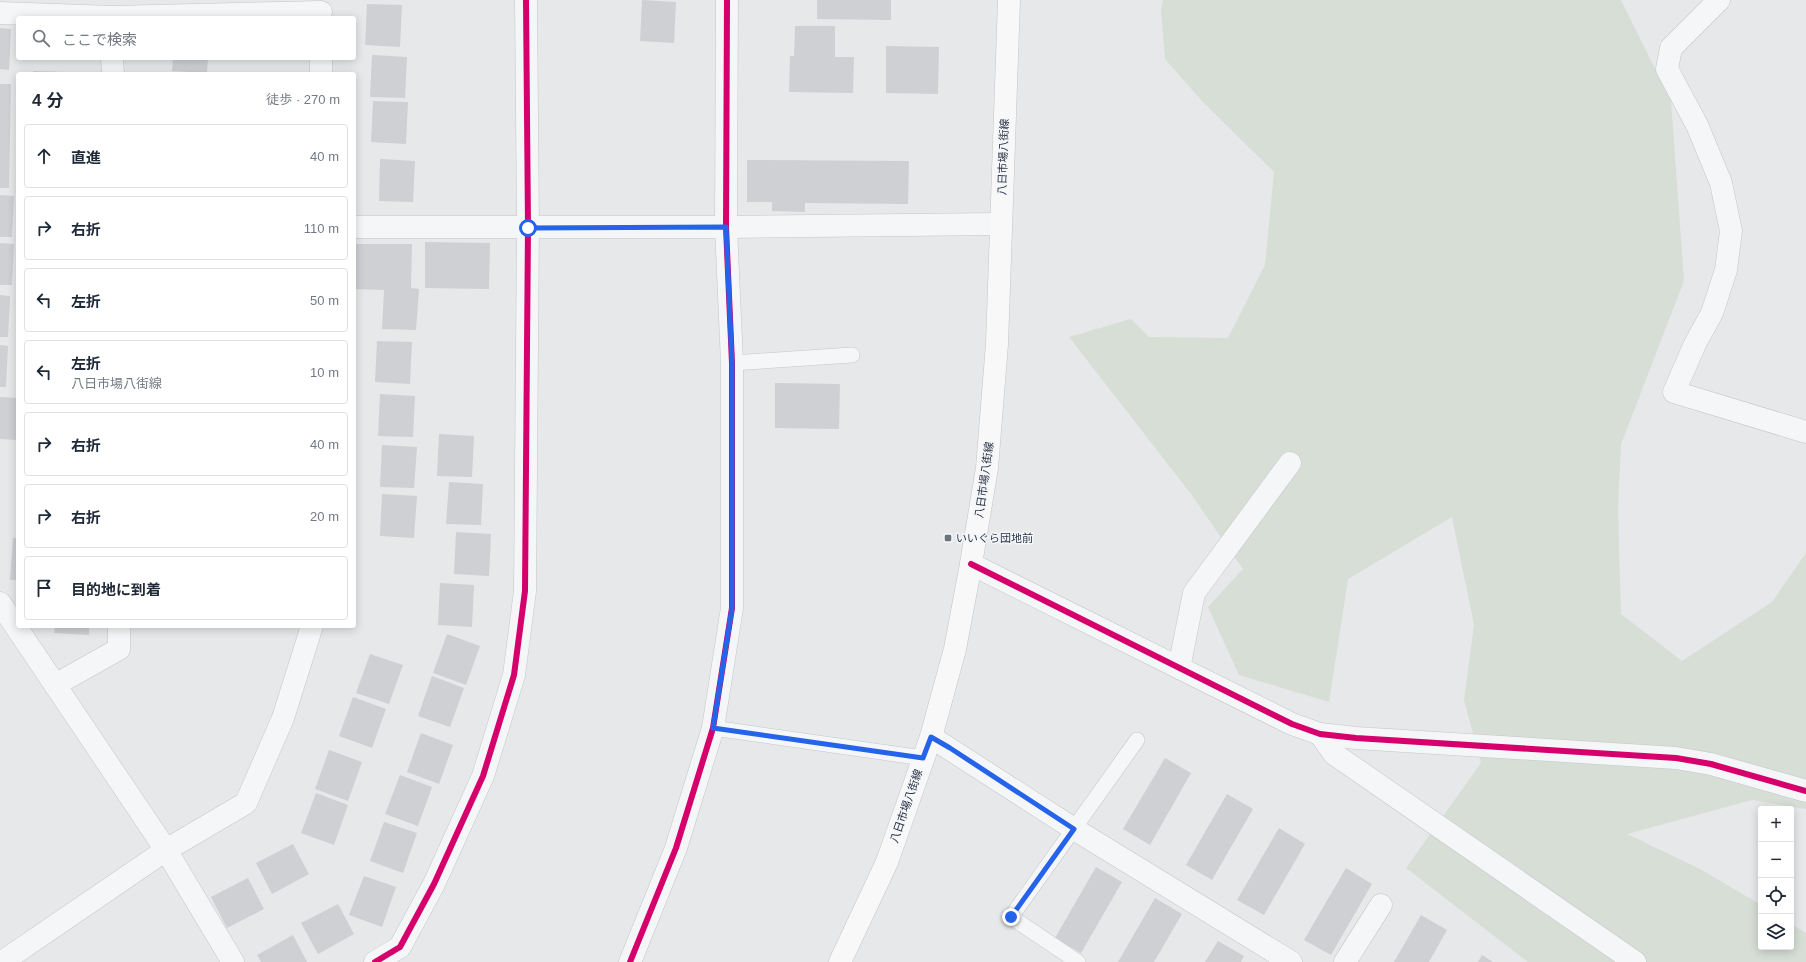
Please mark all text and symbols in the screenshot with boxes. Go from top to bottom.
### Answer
search box [16,16,356,60]
icon: search [30,27,52,49]
text: ここで検索 [62,31,137,48]
text: 4 分 [32,91,63,110]
text: 徒歩 · 270 m [266,92,340,107]
street label: 八日市場八街線 [996,118,1010,196]
icon: ahead [33,145,55,167]
text: 直進 [71,149,101,166]
text: 40 m [310,149,339,164]
icon: right [33,217,55,239]
route start [519,219,537,237]
text: 右折 [71,221,101,238]
text: 110 m [304,221,339,236]
icon: left [33,289,55,311]
text: 左折 [71,293,101,310]
text: 50 m [310,293,339,308]
text: 左折 [71,355,101,372]
icon: left [33,361,55,383]
text: 10 m [310,365,339,380]
text: 八日市場八街線 [71,376,162,391]
icon: right [33,433,55,455]
text: 右折 [71,437,101,454]
text: 40 m [310,437,339,452]
street label: 八日市場八街線 [973,441,995,519]
icon: right [33,505,55,527]
text: 右折 [71,509,101,526]
text: 20 m [310,509,339,524]
place label: いいぐら団地前 [956,532,1033,544]
marker: いいぐら団地前 [943,533,953,543]
icon: arrive [33,577,55,599]
text: 目的地に到着 [71,581,161,598]
street label: 八日市場八街線 [888,768,924,844]
map controls [1758,806,1794,950]
button: + [1758,806,1794,842]
button: − [1758,842,1794,878]
button: locate [1758,878,1794,914]
route end [1002,908,1020,926]
button: layers [1758,914,1794,950]

